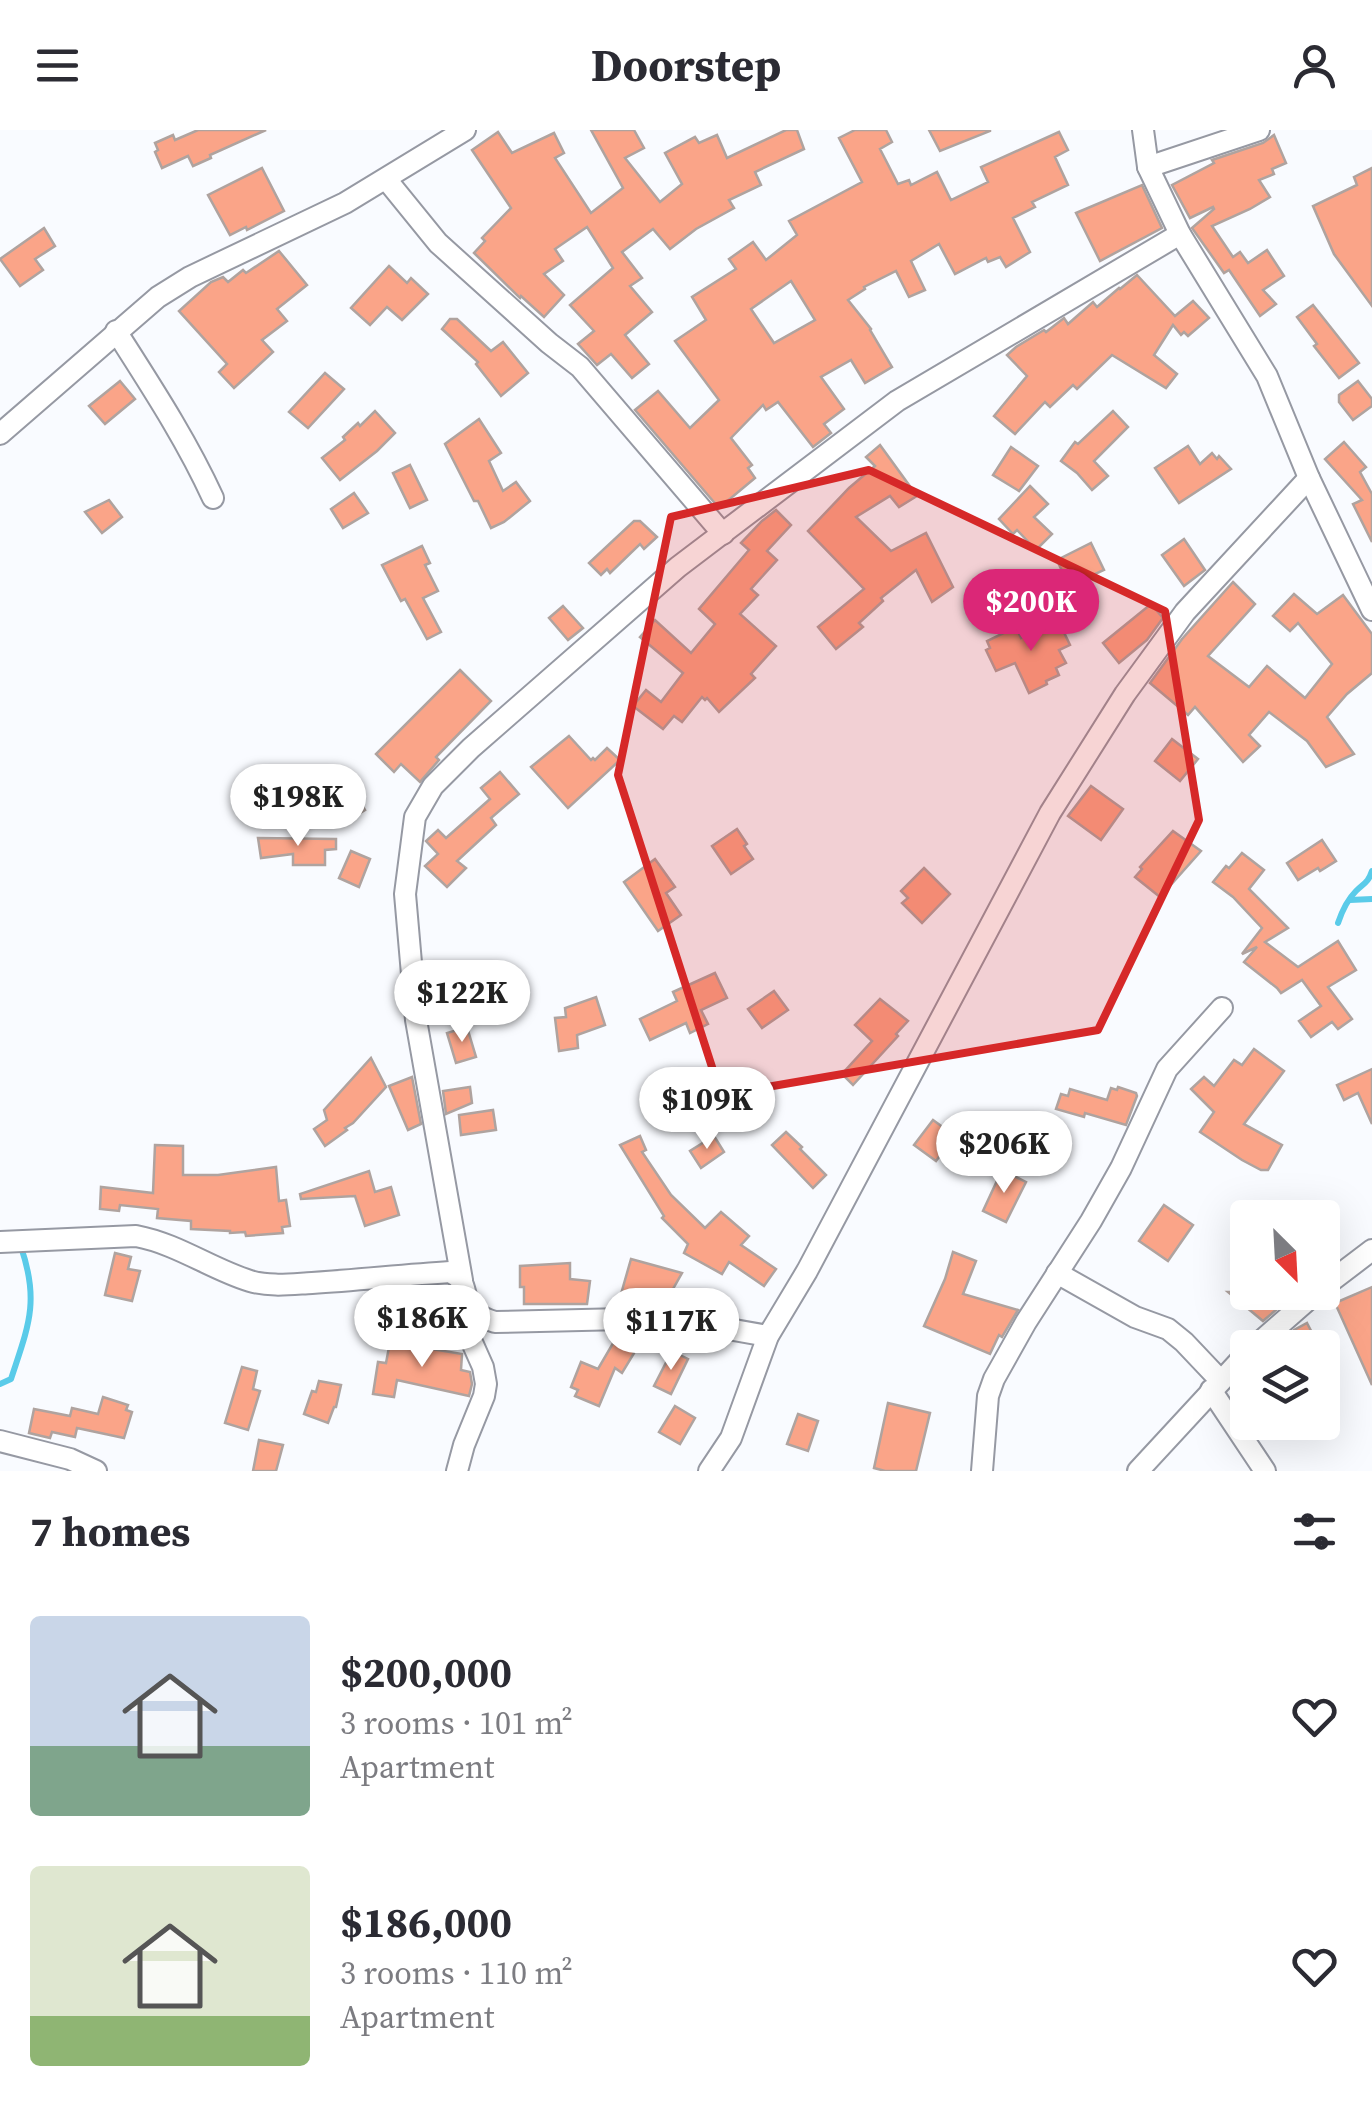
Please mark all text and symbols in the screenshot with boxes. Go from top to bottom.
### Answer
text: Doorstep [591,34,781,96]
icon: menu [30,38,85,93]
icon: person [1287,38,1342,93]
pin: $200K [961,569,1101,654]
text: $200K [985,579,1077,623]
pin: $198K [228,764,368,849]
text: $198K [252,774,344,818]
pin: $122K [392,960,532,1045]
text: $122K [416,970,508,1014]
pin: $109K [637,1067,777,1152]
text: $109K [661,1077,753,1121]
pin: $206K [934,1111,1074,1196]
text: $206K [958,1121,1050,1165]
north arrow [1230,1200,1340,1310]
map controls [1230,1200,1340,1440]
pin: $186K [352,1285,492,1370]
pin: $117K [601,1288,741,1373]
text: $186K [376,1295,468,1339]
text: $117K [625,1298,717,1342]
button: layers [1230,1330,1340,1440]
text: 7 homes [30,1502,190,1560]
icon: filters [1287,1504,1342,1559]
text: $200,000 [340,1643,512,1701]
icon: home [110,1656,230,1776]
icon: heart [1287,1689,1342,1744]
text: 3 rooms · 101 m² [340,1701,573,1745]
text: Apartment [340,1745,494,1789]
text: $186,000 [340,1893,512,1951]
icon: home [110,1906,230,2026]
icon: heart [1287,1939,1342,1994]
text: 3 rooms · 110 m² [340,1951,573,1995]
text: Apartment [340,1995,494,2039]

